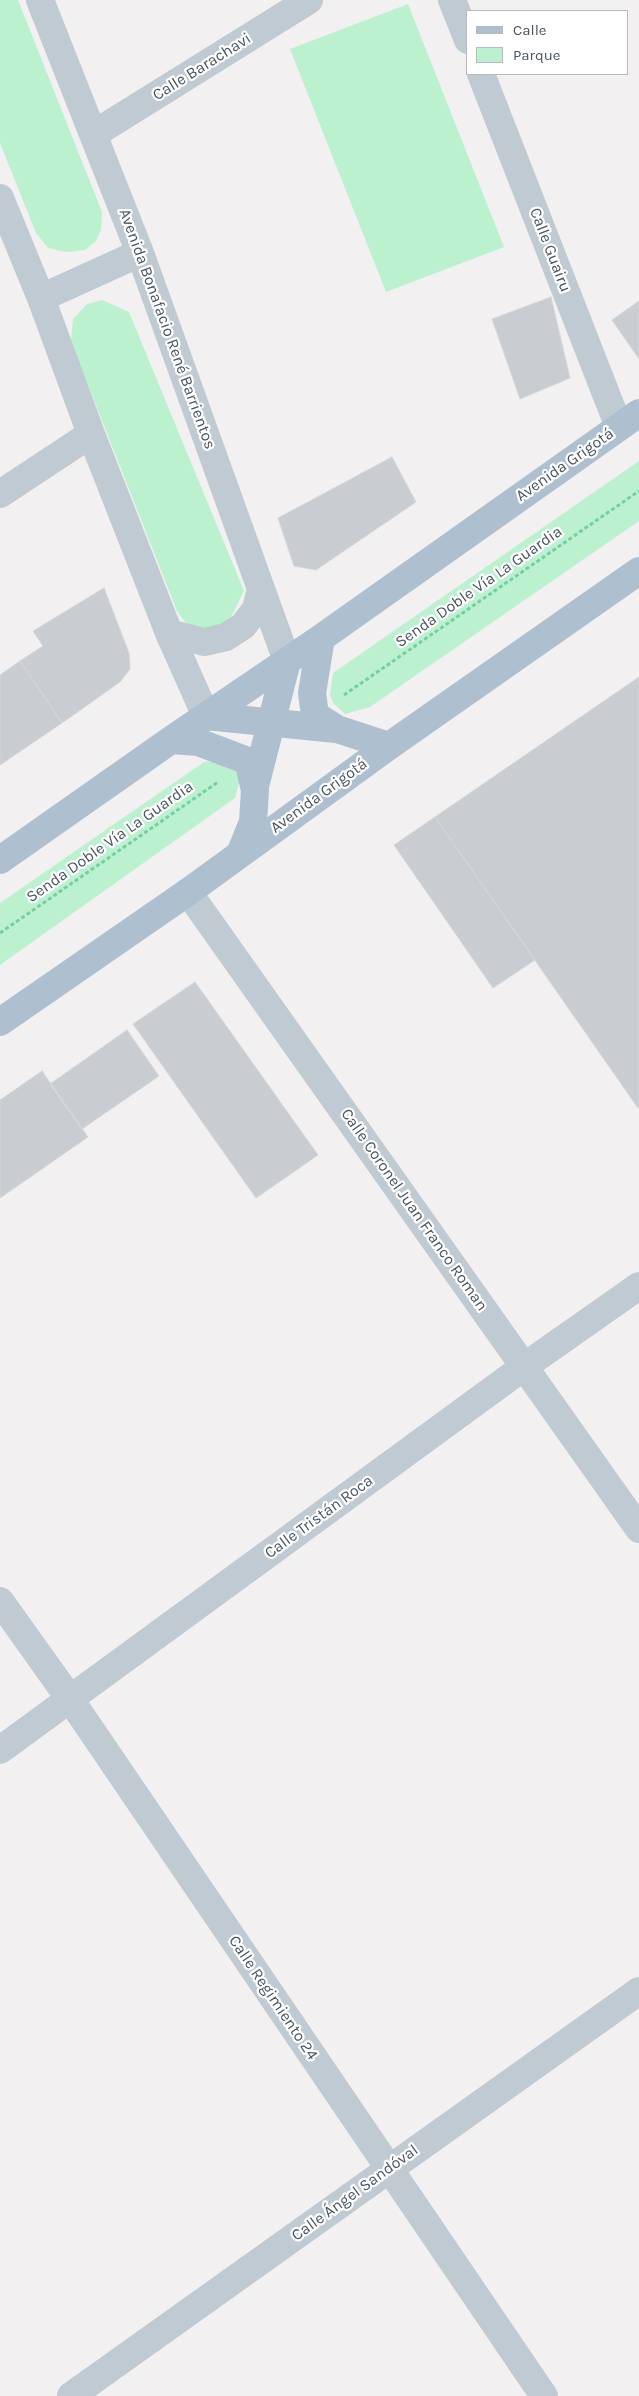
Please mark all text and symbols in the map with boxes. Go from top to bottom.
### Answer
legend [466,10,629,75]
text: Calle [513,21,547,39]
street label: Calle Barachavi [149,29,255,105]
text: Parque [513,46,561,64]
street label: Calle Guairu [525,205,575,295]
street label: Avenida Bonafacio René Barrientos [114,206,220,452]
street label: Avenida Grigotá [512,424,618,506]
street label: Senda Doble Vía La Guardia [392,522,566,652]
street label: Avenida Grigotá [267,754,371,838]
street label: Senda Doble Vía La Guardia [23,777,197,907]
street label: Calle Coronel Juan Franco Roman [337,1105,491,1315]
street label: Calle Tristán Roca [261,1471,377,1563]
street label: Calle Regimiento 24 [224,1932,322,2064]
street label: Calle Ángel Sandóval [288,2141,422,2245]

